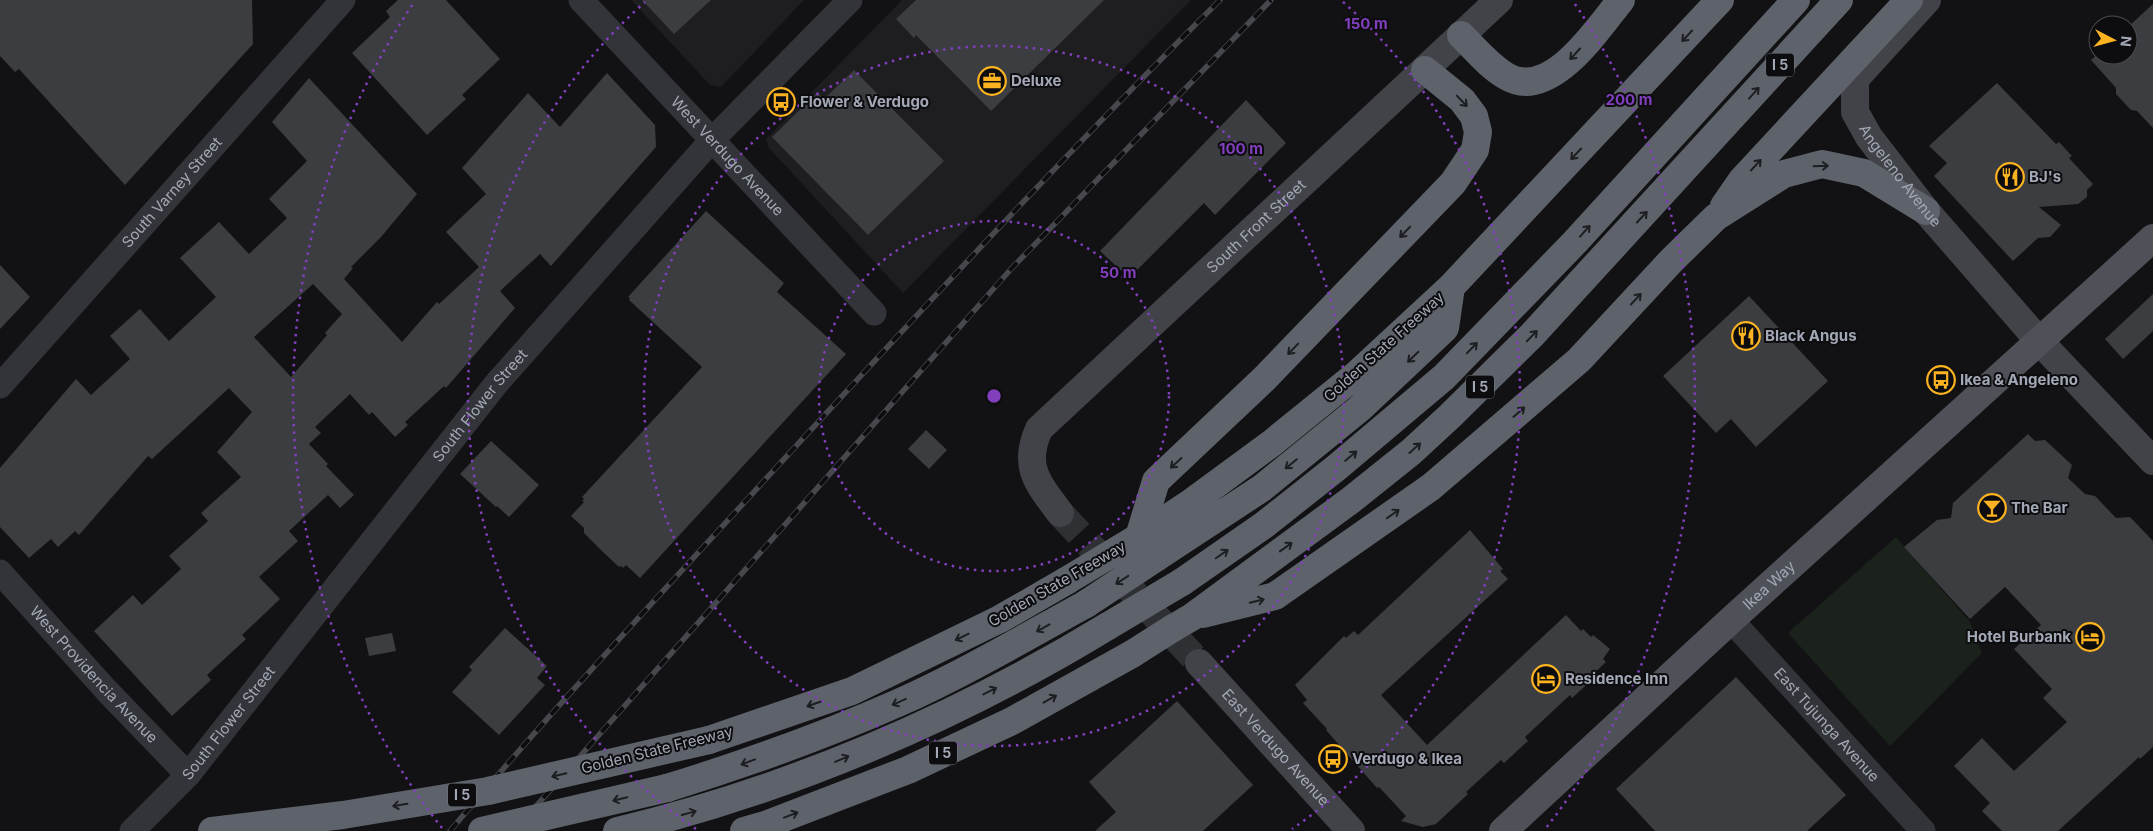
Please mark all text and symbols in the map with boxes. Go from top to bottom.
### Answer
text: 150 m [1344,14,1388,33]
north arrow [2088,15,2138,65]
one-way arrow [1681,29,1693,42]
text: N [2117,35,2135,48]
one-way arrow [1569,48,1581,60]
road number: I 5 [1766,54,1794,76]
office icon: Deluxe [977,66,1007,96]
place label: Deluxe [1011,71,1062,90]
bus stop icon: Flower & Verdugo [766,87,796,117]
one-way arrow [1748,87,1760,100]
text: 200 m [1606,90,1652,109]
street label: West Verdugo Avenue [667,92,788,220]
place label: Flower & Verdugo [800,92,929,111]
one-way arrow [1456,95,1468,107]
street label: Angeleno Avenue [1855,121,1946,231]
street label: South Varney Street [117,133,226,251]
text: 100 m [1219,139,1263,158]
one-way arrow [1570,148,1582,161]
one-way arrow [1750,158,1762,171]
one-way arrow [1813,161,1829,171]
restaurant icon: BJ's [1995,162,2025,192]
place label: BJ's [2029,167,2061,186]
street label: South Front Street [1202,175,1310,277]
one-way arrow [1636,210,1648,223]
one-way arrow [1579,225,1591,238]
one-way arrow [1399,226,1411,238]
text: 50 m [1100,263,1136,282]
street label: Golden State Freeway [1320,287,1448,406]
one-way arrow [1630,293,1642,306]
restaurant icon: Black Angus [1731,321,1761,351]
place label: Black Angus [1765,326,1857,345]
one-way arrow [1526,329,1538,342]
one-way arrow [1466,342,1478,354]
one-way arrow [1286,343,1299,355]
street label: South Flower Street [428,345,531,466]
one-way arrow [1407,351,1420,363]
bus stop icon: Ikea & Angeleno [1926,365,1956,395]
place label: Ikea & Angeleno [1960,370,2078,389]
road number: I 5 [1466,376,1494,398]
centre of rings [985,387,1003,405]
one-way arrow [1512,406,1525,418]
one-way arrow [1408,442,1421,454]
one-way arrow [1344,450,1357,462]
one-way arrow [1170,457,1183,469]
one-way arrow [1285,458,1298,469]
bar icon: The Bar [1977,493,2007,523]
place label: The Bar [2011,498,2068,517]
one-way arrow [1386,509,1400,519]
street label: Golden State Freeway [985,536,1129,631]
one-way arrow [1279,542,1292,553]
one-way arrow [1214,549,1228,560]
street label: Ikea Way [1739,556,1799,614]
one-way arrow [1115,575,1129,585]
one-way arrow [1248,596,1264,605]
street label: West Providencia Avenue [26,602,162,747]
hotel icon: Hotel Burbank [2075,622,2105,652]
one-way arrow [1037,623,1051,633]
place label: Hotel Burbank [1967,627,2071,646]
one-way arrow [955,633,970,643]
street label: South Flower Street [178,662,279,784]
hotel icon: Residence Inn [1531,664,1561,694]
street label: East Tujunga Avenue [1770,664,1884,786]
place label: Residence Inn [1565,669,1668,688]
street label: East Verdugo Avenue [1218,685,1334,810]
one-way arrow [982,686,997,696]
one-way arrow [1043,694,1057,704]
one-way arrow [892,698,907,708]
one-way arrow [807,700,822,709]
street label: Golden State Freeway [579,721,735,778]
road number: I 5 [929,741,957,764]
bus stop icon: Verdugo & Ikea [1318,744,1348,774]
place label: Verdugo & Ikea [1352,749,1462,768]
one-way arrow [834,753,849,763]
one-way arrow [741,758,756,767]
one-way arrow [552,771,568,780]
road number: I 5 [448,784,476,806]
one-way arrow [612,795,628,804]
one-way arrow [392,801,408,811]
one-way arrow [680,807,696,817]
one-way arrow [782,810,798,819]

